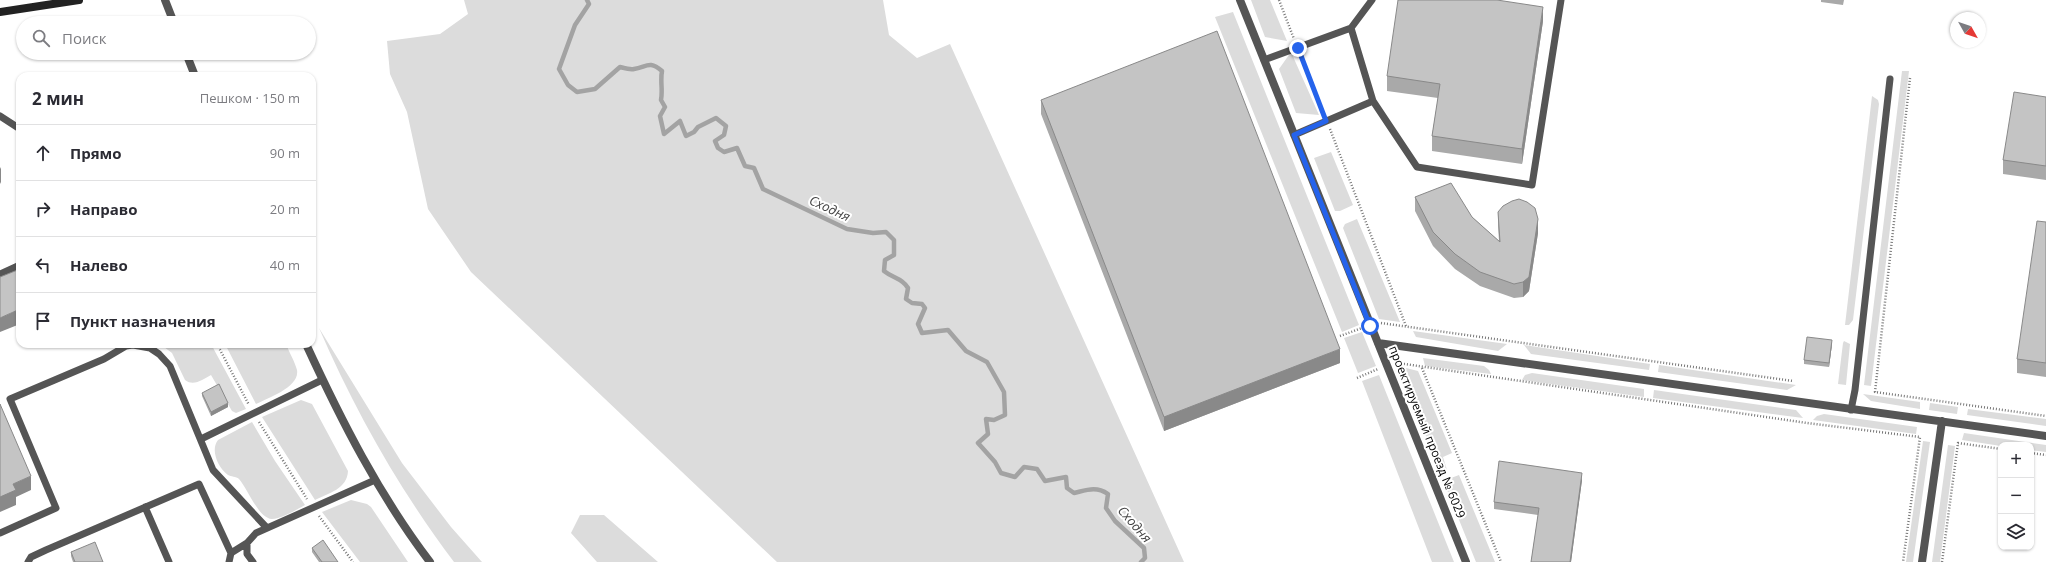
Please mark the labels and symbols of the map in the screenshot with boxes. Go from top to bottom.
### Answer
north arrow [1950,12,1986,48]
route end [1289,39,1307,57]
water label: Сходня [807,191,853,225]
route start [1361,317,1379,335]
street label: проектируемый проезд № 6029 [1385,343,1470,521]
water label: Сходня [1114,502,1156,546]

